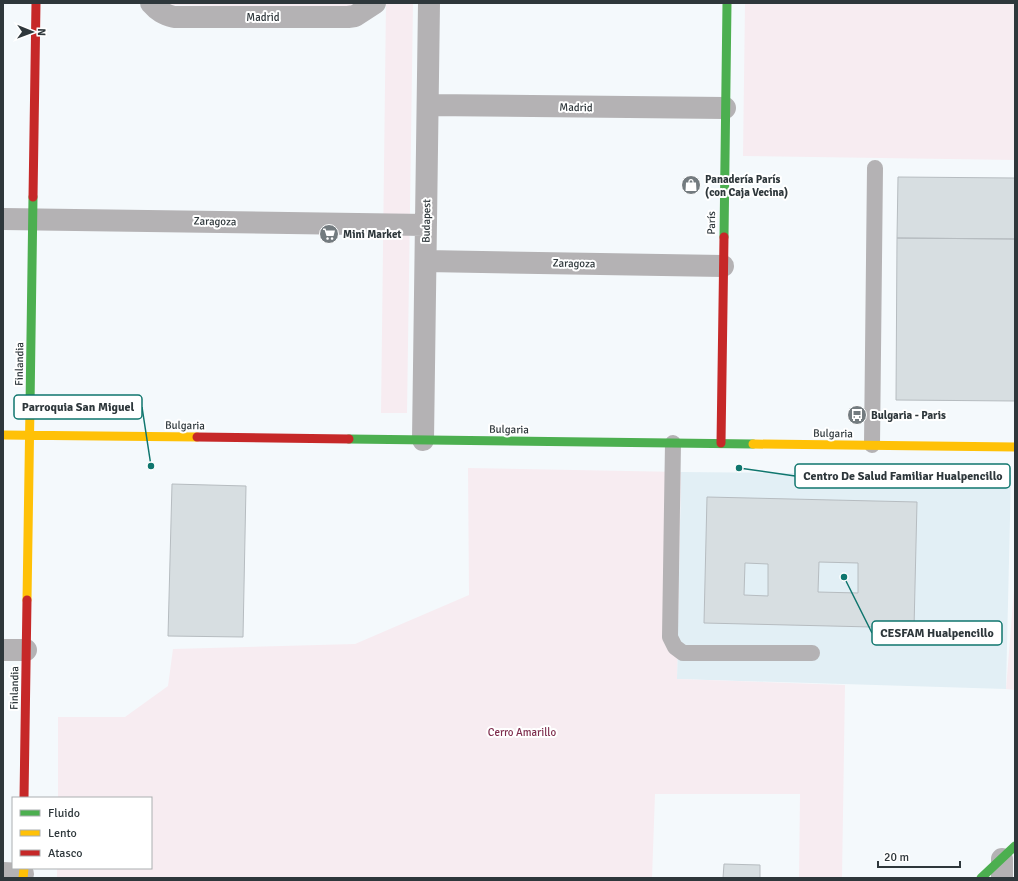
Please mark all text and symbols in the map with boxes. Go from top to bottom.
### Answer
street label: Madrid [246,11,280,24]
north arrow [12,12,52,52]
text: N [35,28,48,36]
street label: Madrid [559,101,593,114]
place label: Panadería París (con Caja Vecina) [705,173,788,199]
shop icon: Panadería París (con Caja Vecina) [680,174,702,196]
street label: Budapest [420,199,433,243]
street label: París [705,211,718,235]
street label: Zaragoza [193,215,237,228]
supermarket icon: Mini Market [318,223,340,245]
place label: Mini Market [343,228,402,241]
street label: Zaragoza [552,257,596,270]
street label: Finlandia [13,342,26,386]
callout: Parroquia San Miguel [14,395,142,419]
text: Parroquia San Miguel [22,400,134,415]
bus stop icon: Bulgaria - Paris [846,404,868,426]
place label: Bulgaria - Paris [871,409,946,422]
street label: Bulgaria [165,419,206,432]
street label: Bulgaria [489,423,530,436]
street label: Bulgaria [813,427,854,440]
callout: Centro De Salud Familiar Hualpencillo [795,464,1010,488]
text: Centro De Salud Familiar Hualpencillo [803,469,1003,484]
callout: CESFAM Hualpencillo [872,621,1002,645]
text: CESFAM Hualpencillo [880,626,994,641]
street label: Finlandia [8,666,21,710]
park label: Cerro Amarillo [488,726,556,739]
legend [12,797,152,869]
text: Fluido [48,806,80,821]
text: Lento [48,826,77,841]
scale bar [878,843,960,869]
text: Atasco [48,846,83,861]
text: 20 m [884,850,909,865]

